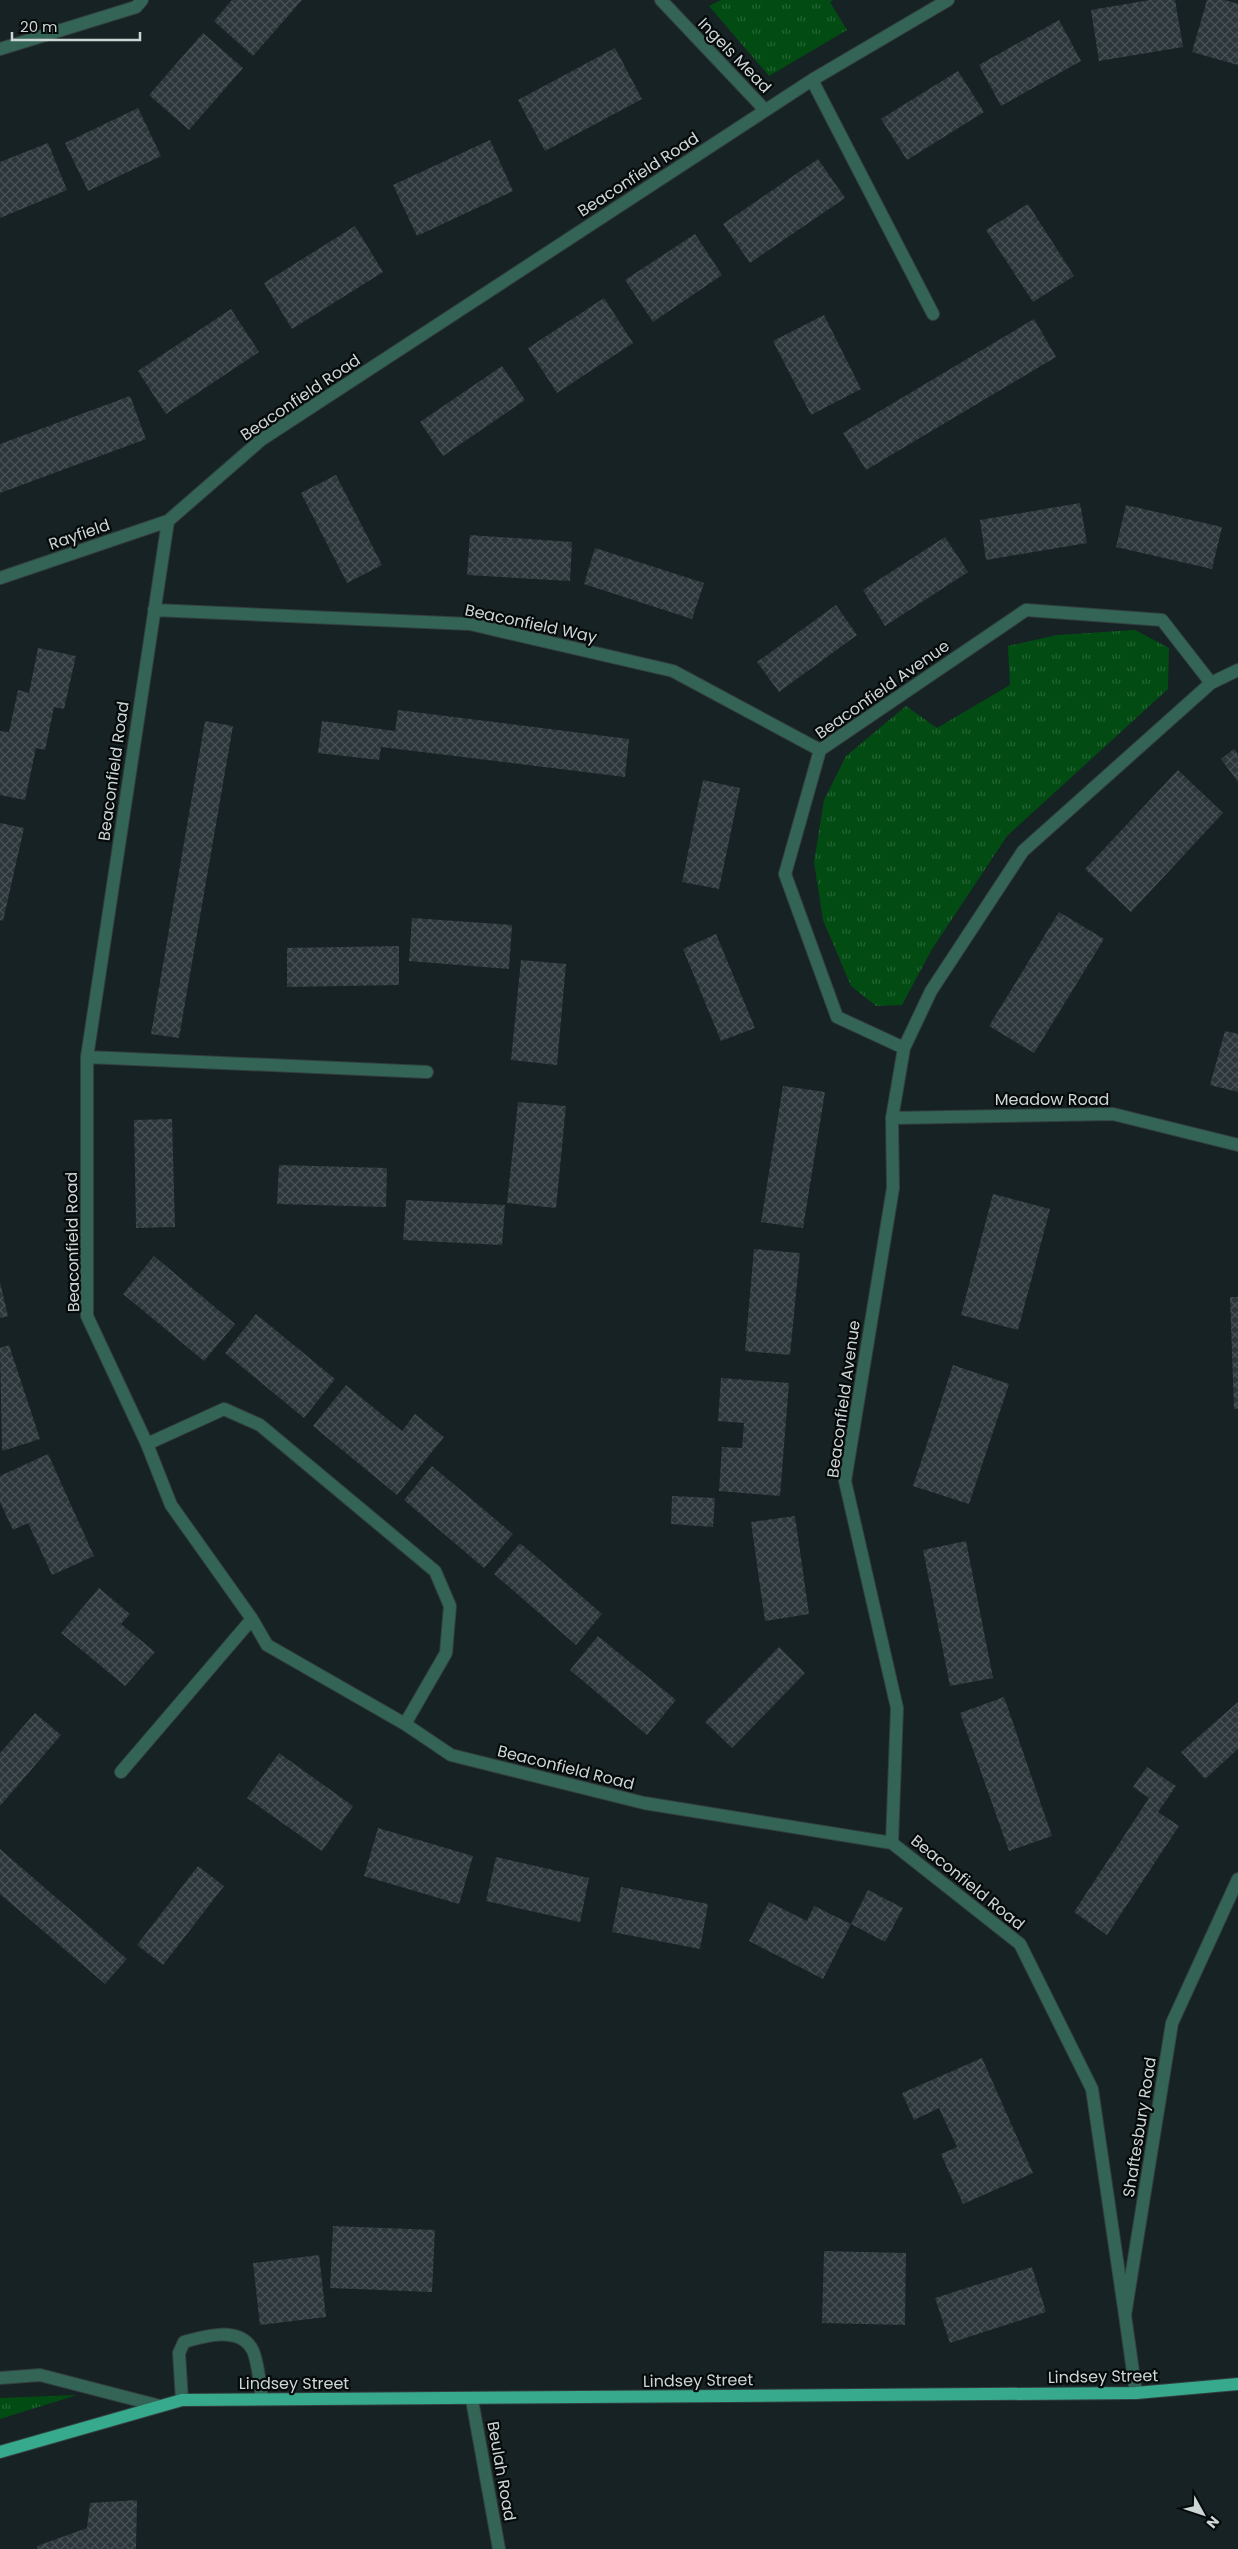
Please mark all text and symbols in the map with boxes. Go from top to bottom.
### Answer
scale bar [12,10,140,42]
street label: Ingels Mead [693,13,777,98]
text: 20 m [20,16,58,37]
street label: Beaconfield Road [573,127,703,222]
street label: Beaconfield Road [236,349,365,446]
street label: Rayfield [45,513,113,556]
street label: Beaconfield Way [463,598,599,649]
street label: Beaconfield Avenue [811,634,954,744]
street label: Beaconfield Road [92,700,135,842]
street label: Meadow Road [995,1088,1109,1111]
street label: Beaconfield Road [60,1172,85,1312]
street label: Beaconfield Avenue [821,1319,866,1479]
street label: Beaconfield Road [495,1739,637,1796]
street label: Beaconfield Road [906,1829,1030,1936]
street label: Shaftesbury Road [1117,2055,1162,2199]
street label: Lindsey Street [1048,2364,1159,2389]
street label: Lindsey Street [643,2368,754,2393]
street label: Lindsey Street [239,2372,349,2395]
street label: Beulah Road [481,2419,522,2523]
north arrow [1178,2489,1228,2539]
text: N [1202,2512,1224,2533]

